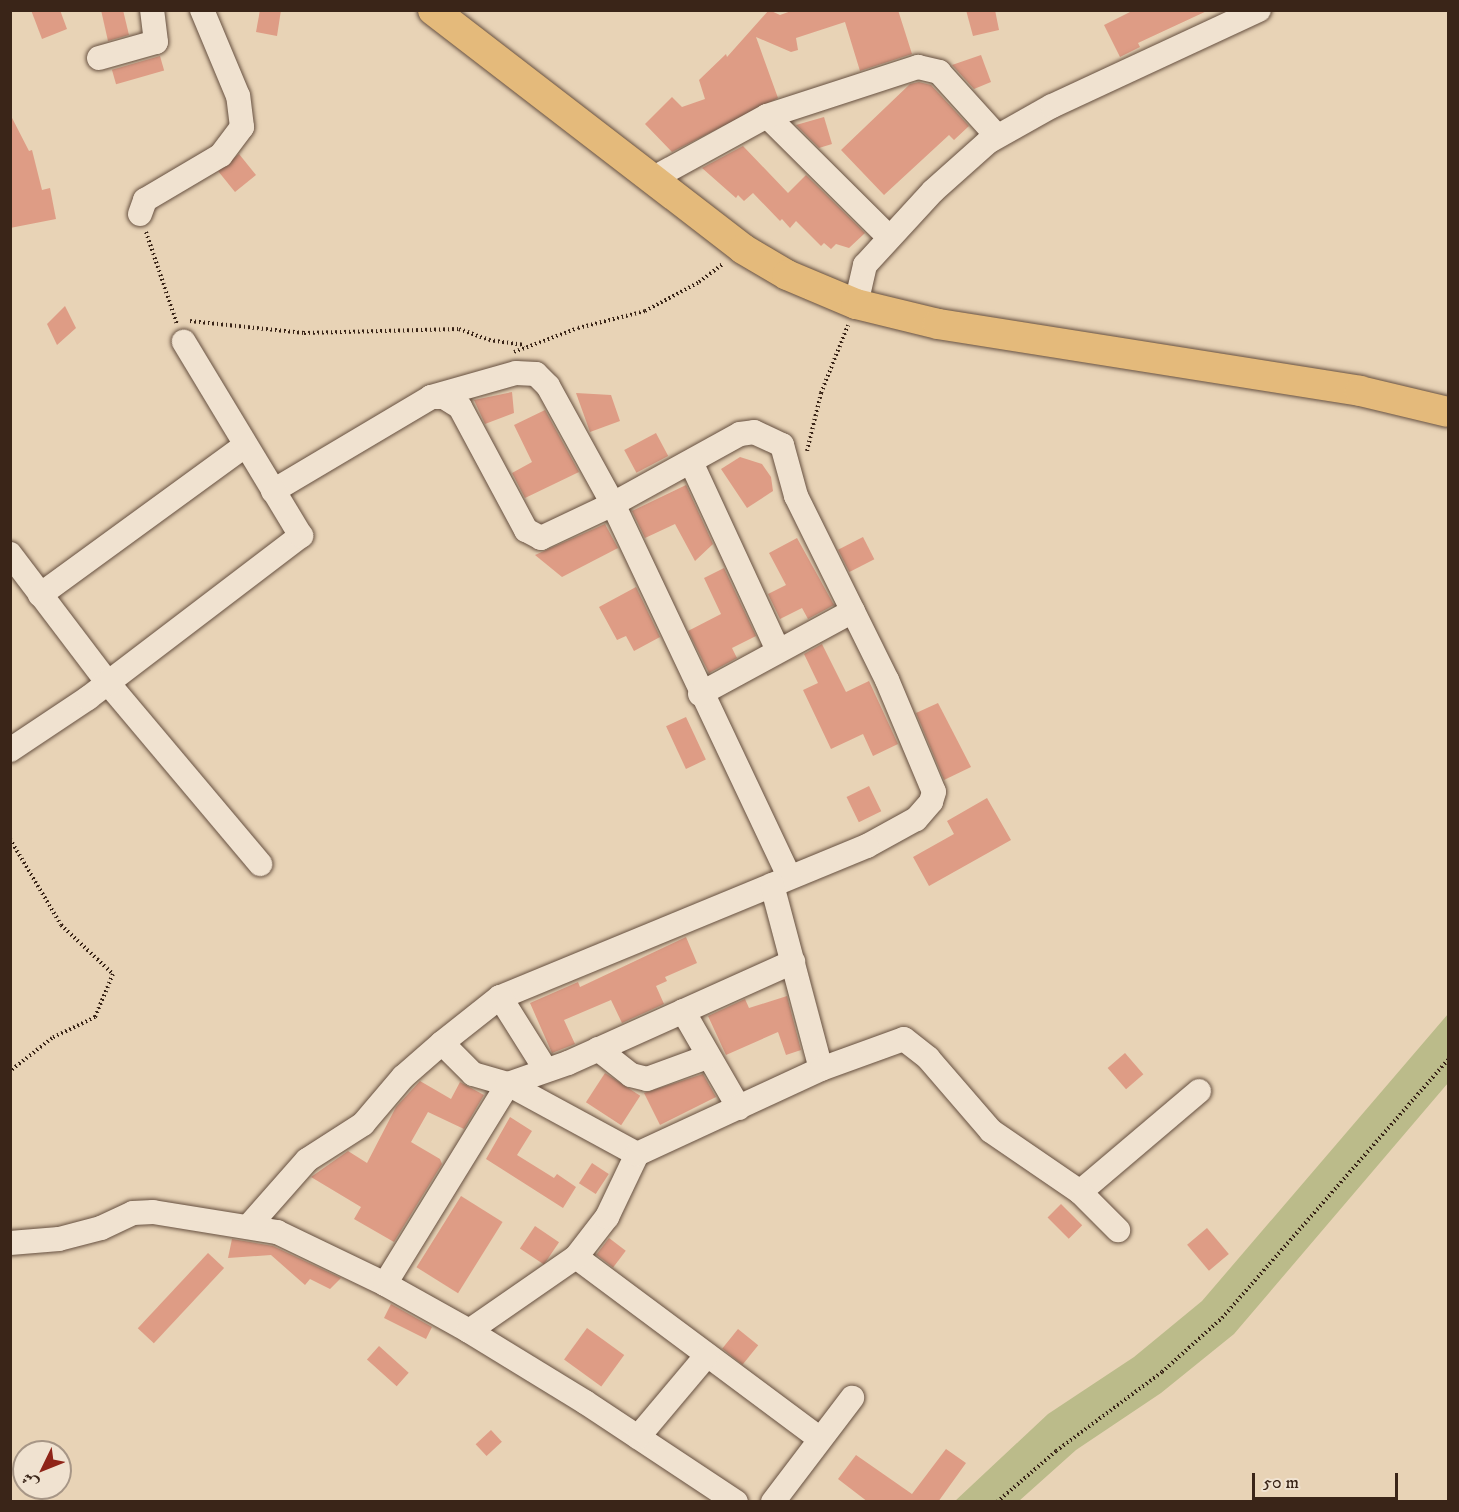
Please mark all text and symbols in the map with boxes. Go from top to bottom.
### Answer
north arrow [12,1440,72,1500]
scale bar [1255,1461,1400,1499]
text: ش [18,1468,43,1494]
text: 50 m [1263,1472,1299,1494]

